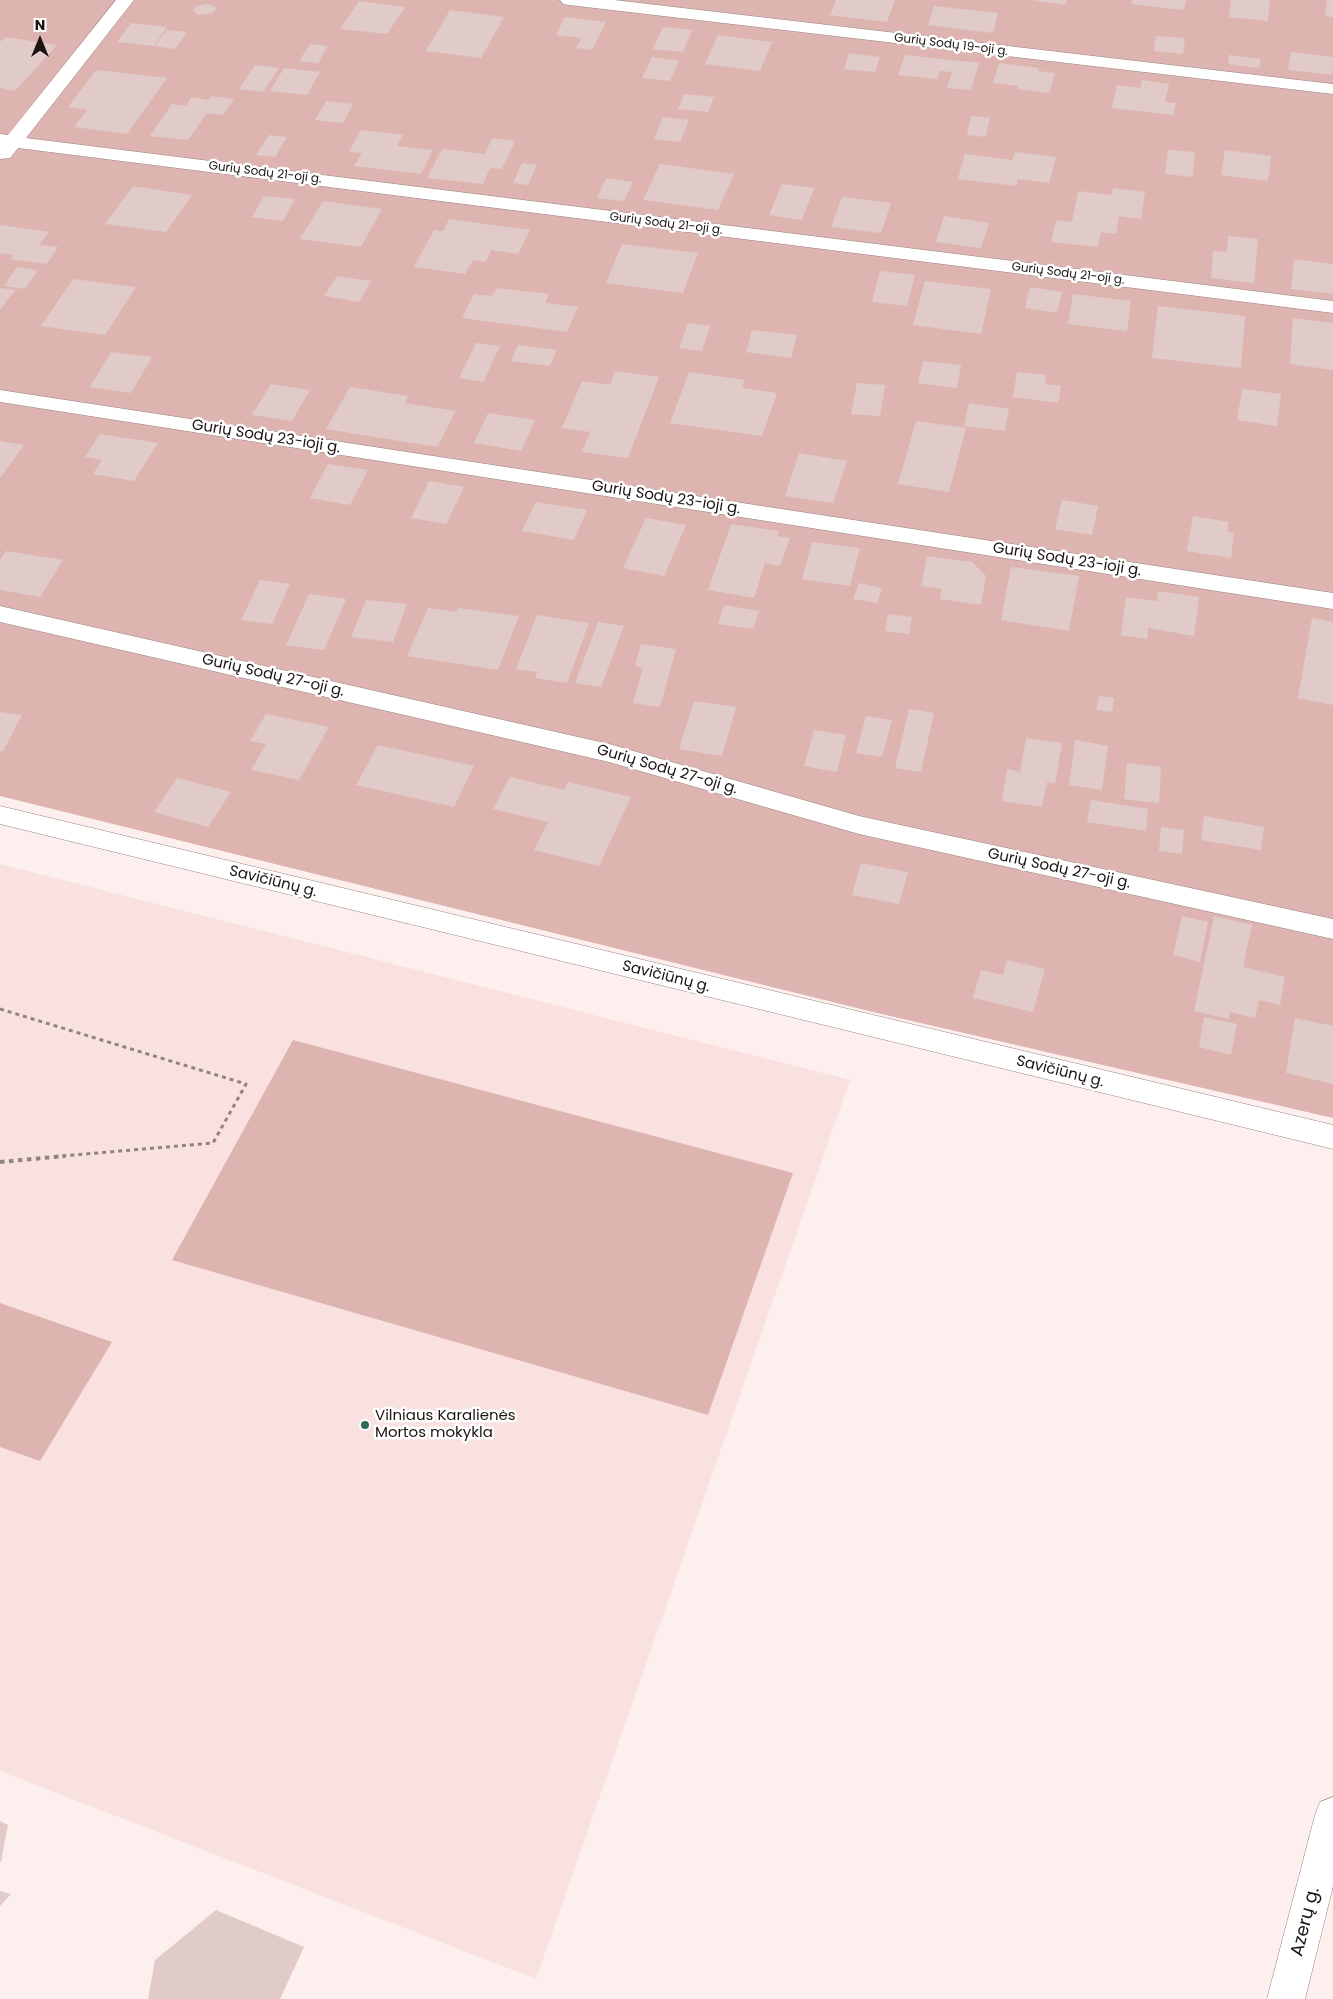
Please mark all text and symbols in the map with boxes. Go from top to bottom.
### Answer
north arrow [15,15,65,65]
text: N [35,15,45,35]
street label: Gurių Sodų 19-oji g. [893,31,1009,59]
street label: Gurių Sodų 21-oji g. [208,159,322,187]
street label: Gurių Sodų 21-oji g. [609,210,723,238]
street label: Gurių Sodų 21-oji g. [1011,260,1125,288]
street label: Gurių Sodų 23-ioji g. [191,416,341,458]
street label: Gurių Sodų 23-ioji g. [591,477,741,519]
street label: Gurių Sodų 23-ioji g. [992,539,1142,581]
street label: Gurių Sodų 27-oji g. [200,651,346,701]
street label: Gurių Sodų 27-oji g. [594,741,740,799]
street label: Gurių Sodų 27-oji g. [986,845,1132,893]
street label: Savičiūnų g. [227,862,319,902]
street label: Savičiūnų g. [620,957,712,997]
street label: Savičiūnų g. [1014,1052,1106,1092]
place label: Vilniaus Karalienės Mortos mokykla [375,1407,516,1442]
marker: Vilniaus Karalienės Mortos mokykla [359,1419,371,1431]
street label: Azerų g. [1287,1885,1325,1959]

